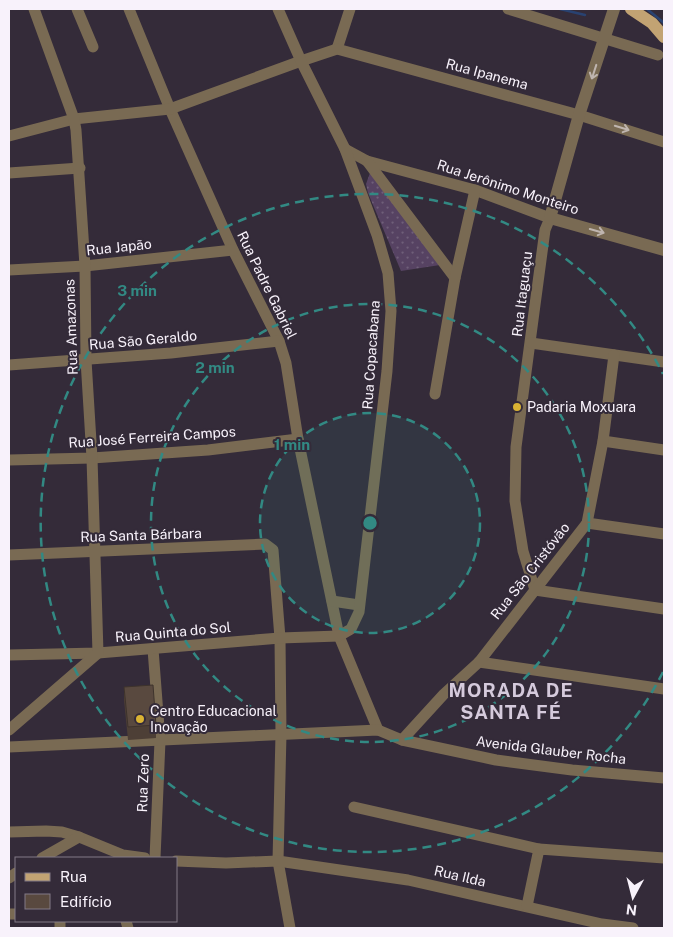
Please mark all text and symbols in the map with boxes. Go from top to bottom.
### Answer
street label: Rua Ipanema [444,55,530,93]
one-way arrow [589,63,598,79]
one-way arrow [613,124,629,134]
street label: Rua Jerônimo Monteiro [435,156,581,218]
one-way arrow [588,227,604,236]
street label: Rua Padre Gabriel [234,229,300,341]
street label: Rua Japão [85,236,153,258]
street label: Rua Itaguaçu [509,250,535,338]
street label: Rua Amazonas [61,279,81,375]
text: 3 min [117,282,157,299]
street label: Rua Copacabana [359,300,383,410]
street label: Rua São Geraldo [88,327,198,353]
text: 2 min [195,359,235,376]
place label: Padaria Moxuara [527,399,636,415]
marker: Padaria Moxuara [511,401,523,413]
street label: Rua José Ferreira Campos [68,423,236,451]
text: 1 min [274,436,310,453]
centre of rings [361,514,379,532]
street label: Rua São Cristóvão [487,520,573,622]
street label: Rua Santa Bárbara [80,525,202,545]
street label: Rua Quinta do Sol [114,619,232,645]
district label: MORADA DE SANTA FÉ [449,679,573,723]
place label: Centro Educacional Inovação [150,703,277,735]
marker: Centro Educacional Inovação [134,713,146,725]
street label: Avenida Glauber Rocha [475,733,627,767]
street label: Rua Zero [134,753,152,813]
legend [15,857,178,922]
street label: Rua Ilda [433,862,487,890]
text: Rua [60,868,87,885]
north arrow [608,872,658,922]
text: Edifício [60,893,112,910]
text: N [625,901,638,919]

